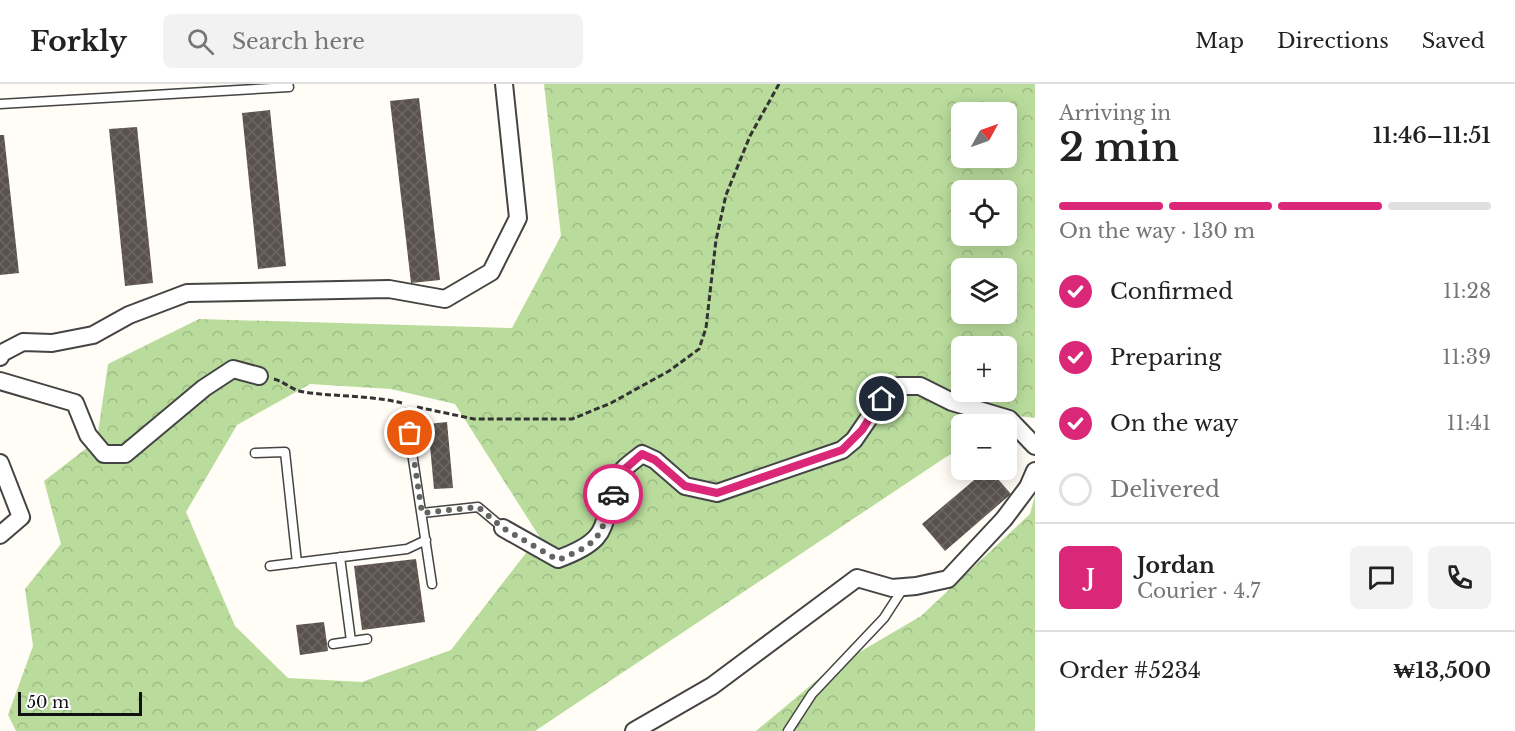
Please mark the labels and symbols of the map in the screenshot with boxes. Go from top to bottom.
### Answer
north arrow [951,102,1017,168]
pin [856,373,907,424]
pin [384,407,435,458]
courier [583,464,643,524]
scale bar [18,689,142,716]

